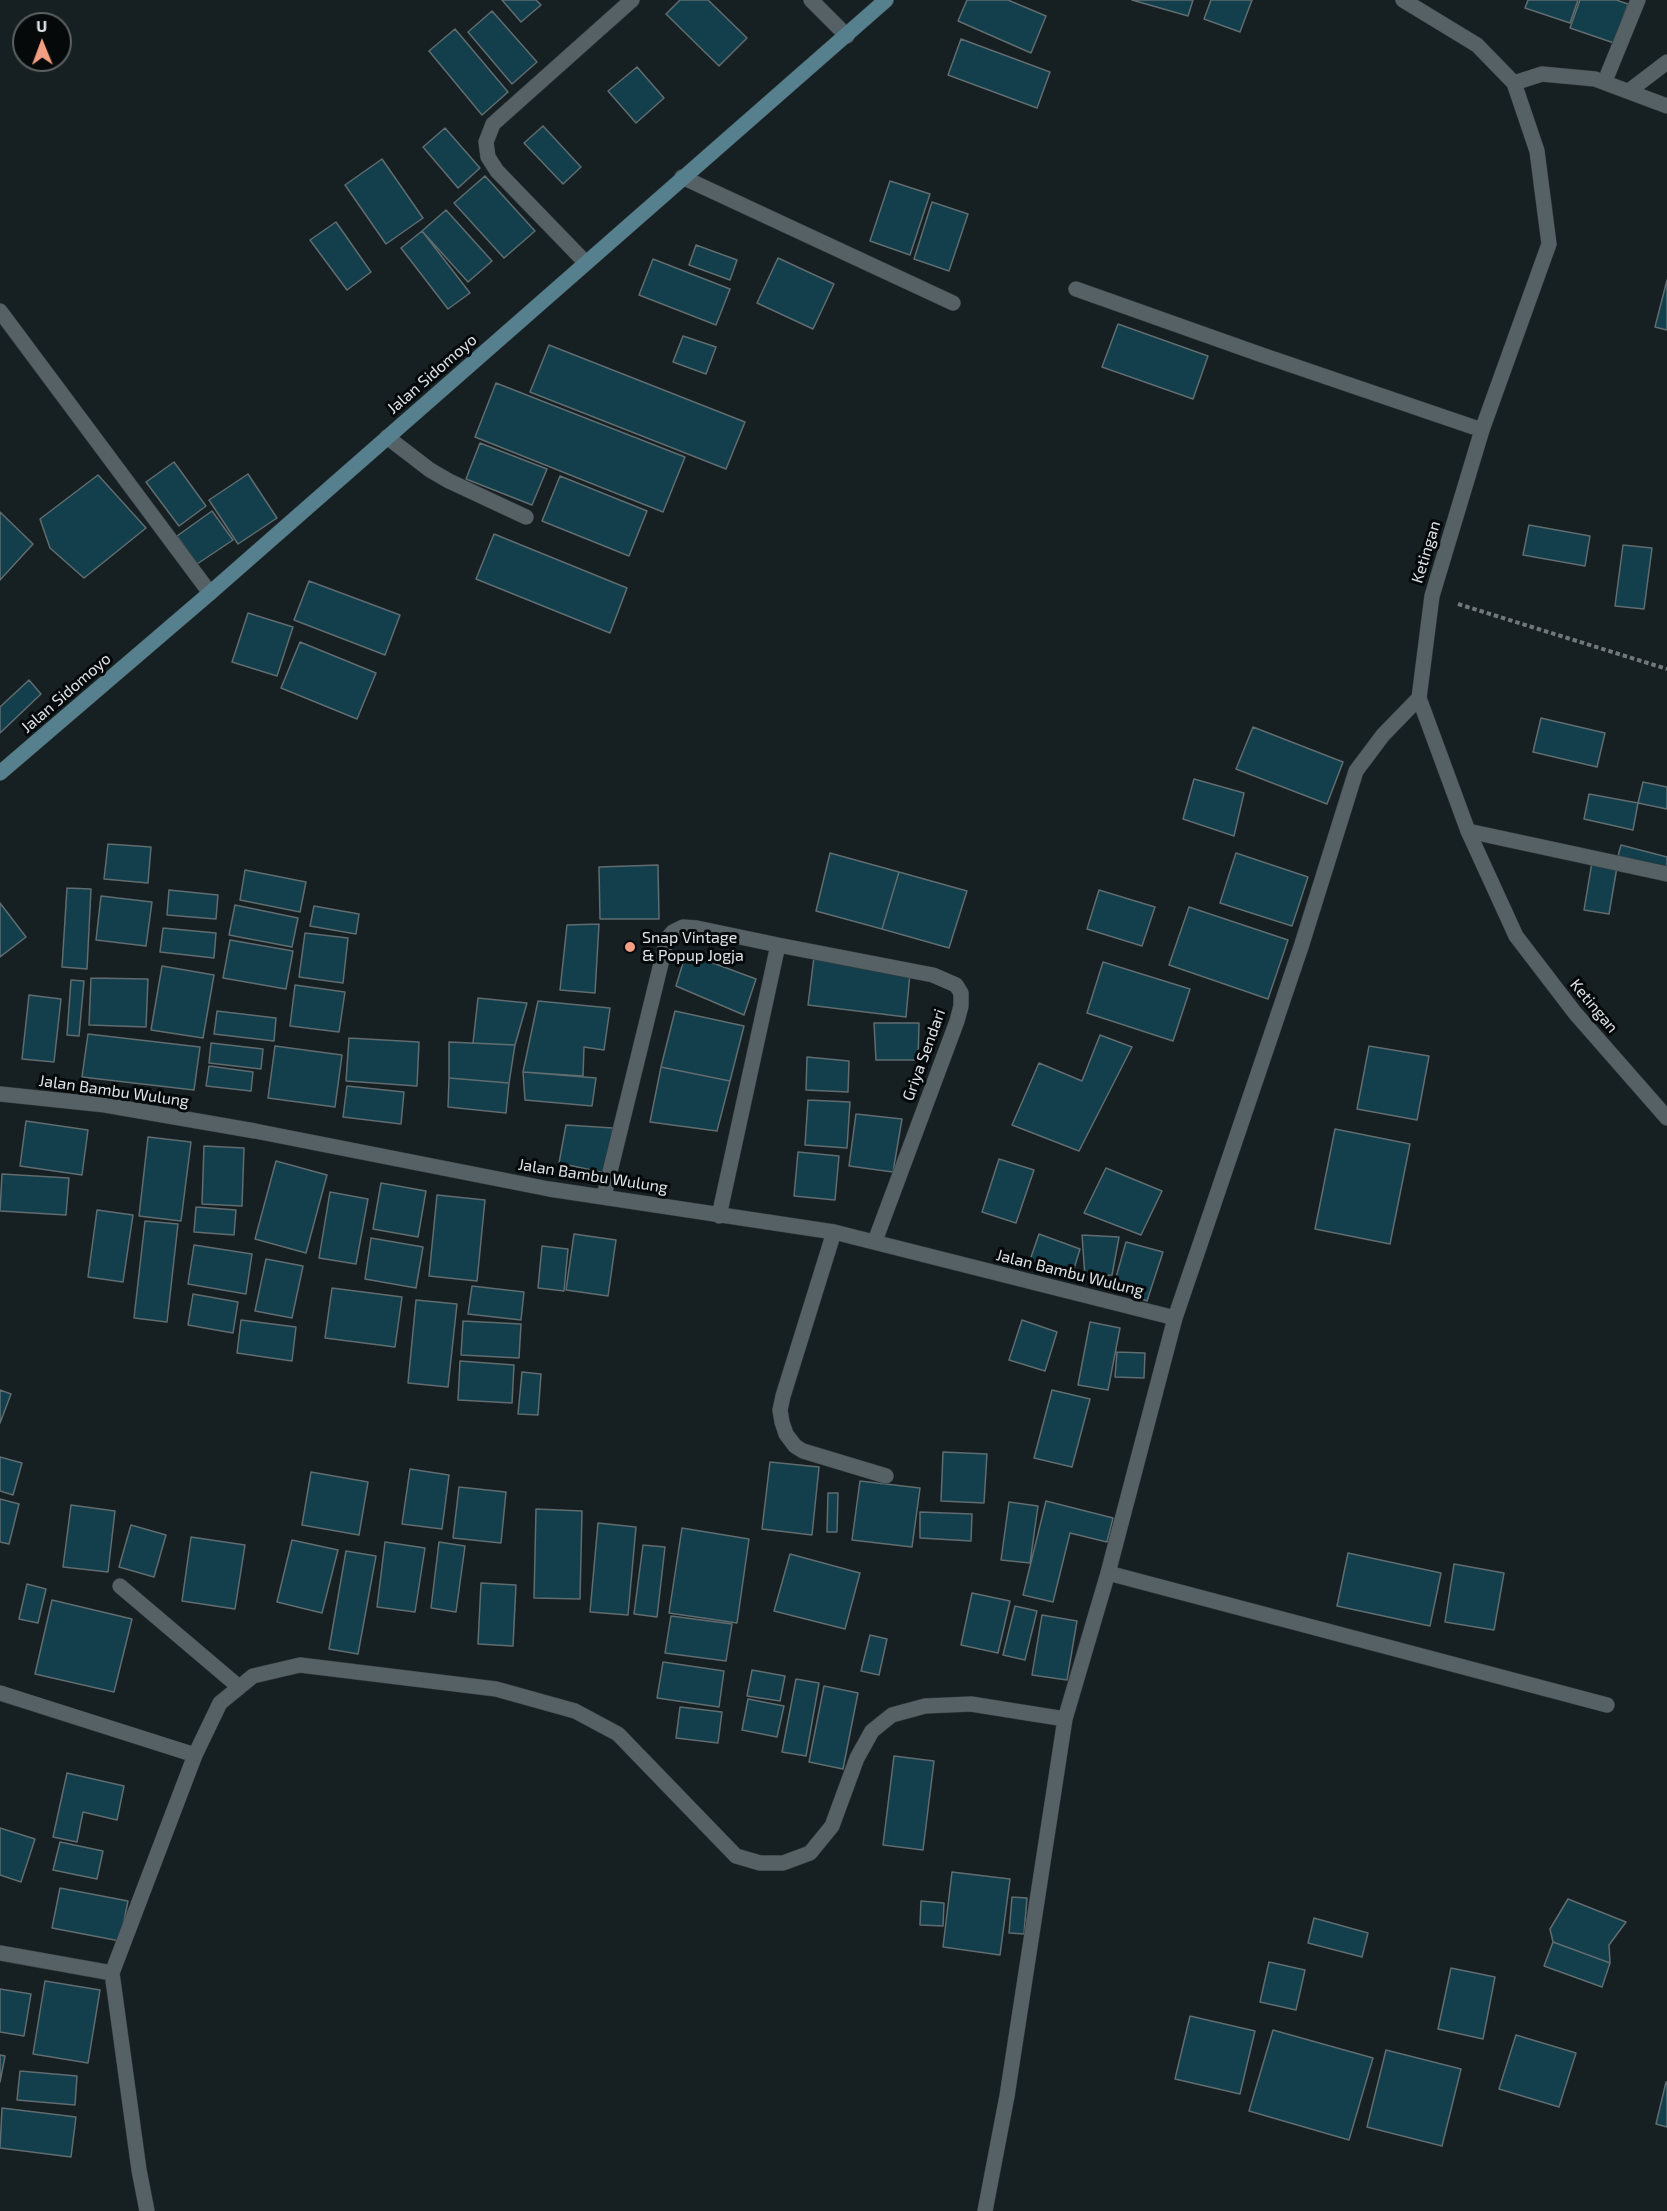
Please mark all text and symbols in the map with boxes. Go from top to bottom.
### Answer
north arrow [12,12,72,72]
text: U [36,16,47,35]
street label: Jalan Sidomoyo [383,330,481,418]
street label: Ketingan [1407,519,1445,585]
street label: Jalan Sidomoyo [17,649,115,737]
place label: Snap Vintage & Popup Jogja [642,928,744,966]
marker: Snap Vintage & Popup Jogja [623,940,637,954]
street label: Ketingan [1566,975,1622,1037]
street label: Griya Sendari [898,1006,950,1104]
street label: Jalan Bambu Wulung [38,1071,190,1111]
street label: Jalan Bambu Wulung [517,1155,669,1197]
street label: Jalan Bambu Wulung [994,1245,1146,1301]

